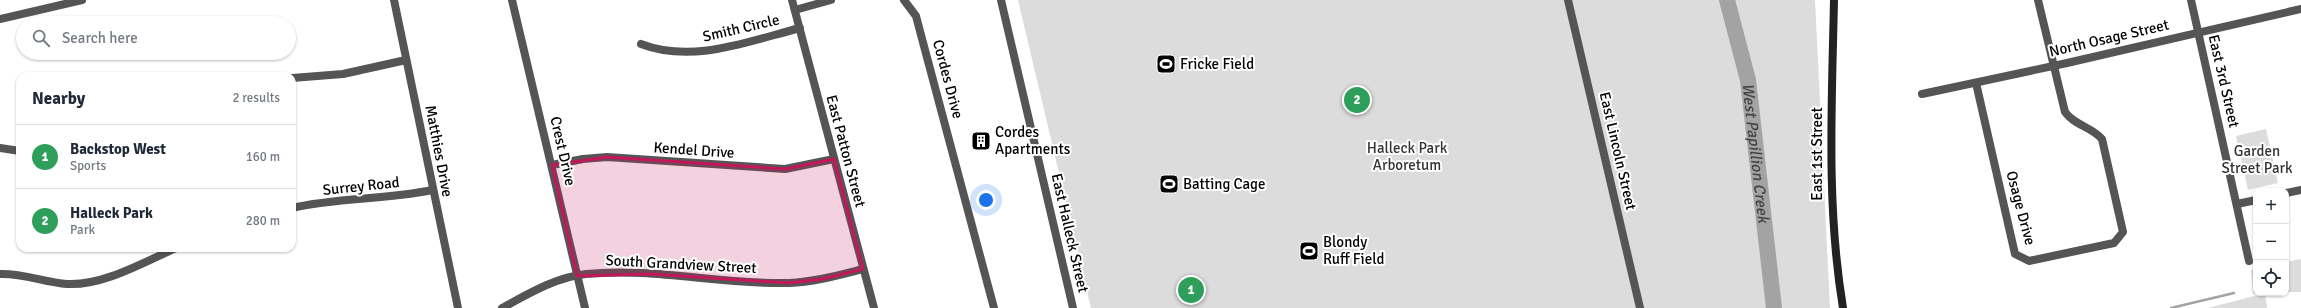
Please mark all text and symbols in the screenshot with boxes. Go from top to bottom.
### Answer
street label: Smith Circle [701,10,781,46]
street label: North Osage Street [2047,15,2171,61]
search box [16,16,296,60]
icon: search [30,27,52,49]
text: Search here [62,29,138,47]
street label: East 3rd Street [2205,33,2243,129]
street label: Cordes Drive [929,38,967,120]
sports icon: Fricke Field [1155,53,1177,75]
place label: Fricke Field [1180,55,1254,73]
water label: West Papillion Creek [1737,82,1773,226]
pin: 2 [1344,85,1370,115]
text: Nearby [32,88,85,109]
text: 2 results [232,90,280,106]
street label: East Lincoln Street [1596,90,1640,212]
street label: East Patton Street [822,93,870,209]
street label: Matthies Drive [421,104,457,198]
street label: East 1st Street [1808,107,1826,201]
street label: Crest Drive [546,115,580,187]
place label: Cordes Apartments [995,123,1071,158]
building icon: Cordes Apartments [970,130,992,152]
street label: Kendel Drive [653,138,735,162]
park label: Halleck Park Arboretum [1367,139,1448,174]
text: Backstop West [70,140,166,158]
park label: Garden Street Park [2221,142,2293,177]
text: 1 [41,149,49,165]
text: 160 m [246,149,280,165]
text: Sports [70,158,106,174]
street label: Osage Drive [2002,169,2040,247]
street label: East Halleck Street [1048,172,1092,294]
street label: Surrey Road [322,173,400,199]
sports icon: Batting Cage [1158,173,1180,195]
place label: Batting Cage [1183,175,1266,193]
map controls [2253,188,2289,296]
button: + [2253,188,2289,224]
your location [976,190,996,210]
text: Halleck Park [70,204,153,222]
text: 2 [41,213,49,229]
text: 280 m [246,213,280,229]
text: Park [70,222,95,238]
button: − [2253,224,2289,260]
place label: Blondy Ruff Field [1323,233,1385,268]
sports icon: Blondy Ruff Field [1298,240,1320,262]
street label: South Grandview Street [605,251,757,277]
button: locate [2253,260,2289,296]
pin: 1 [1178,275,1204,305]

